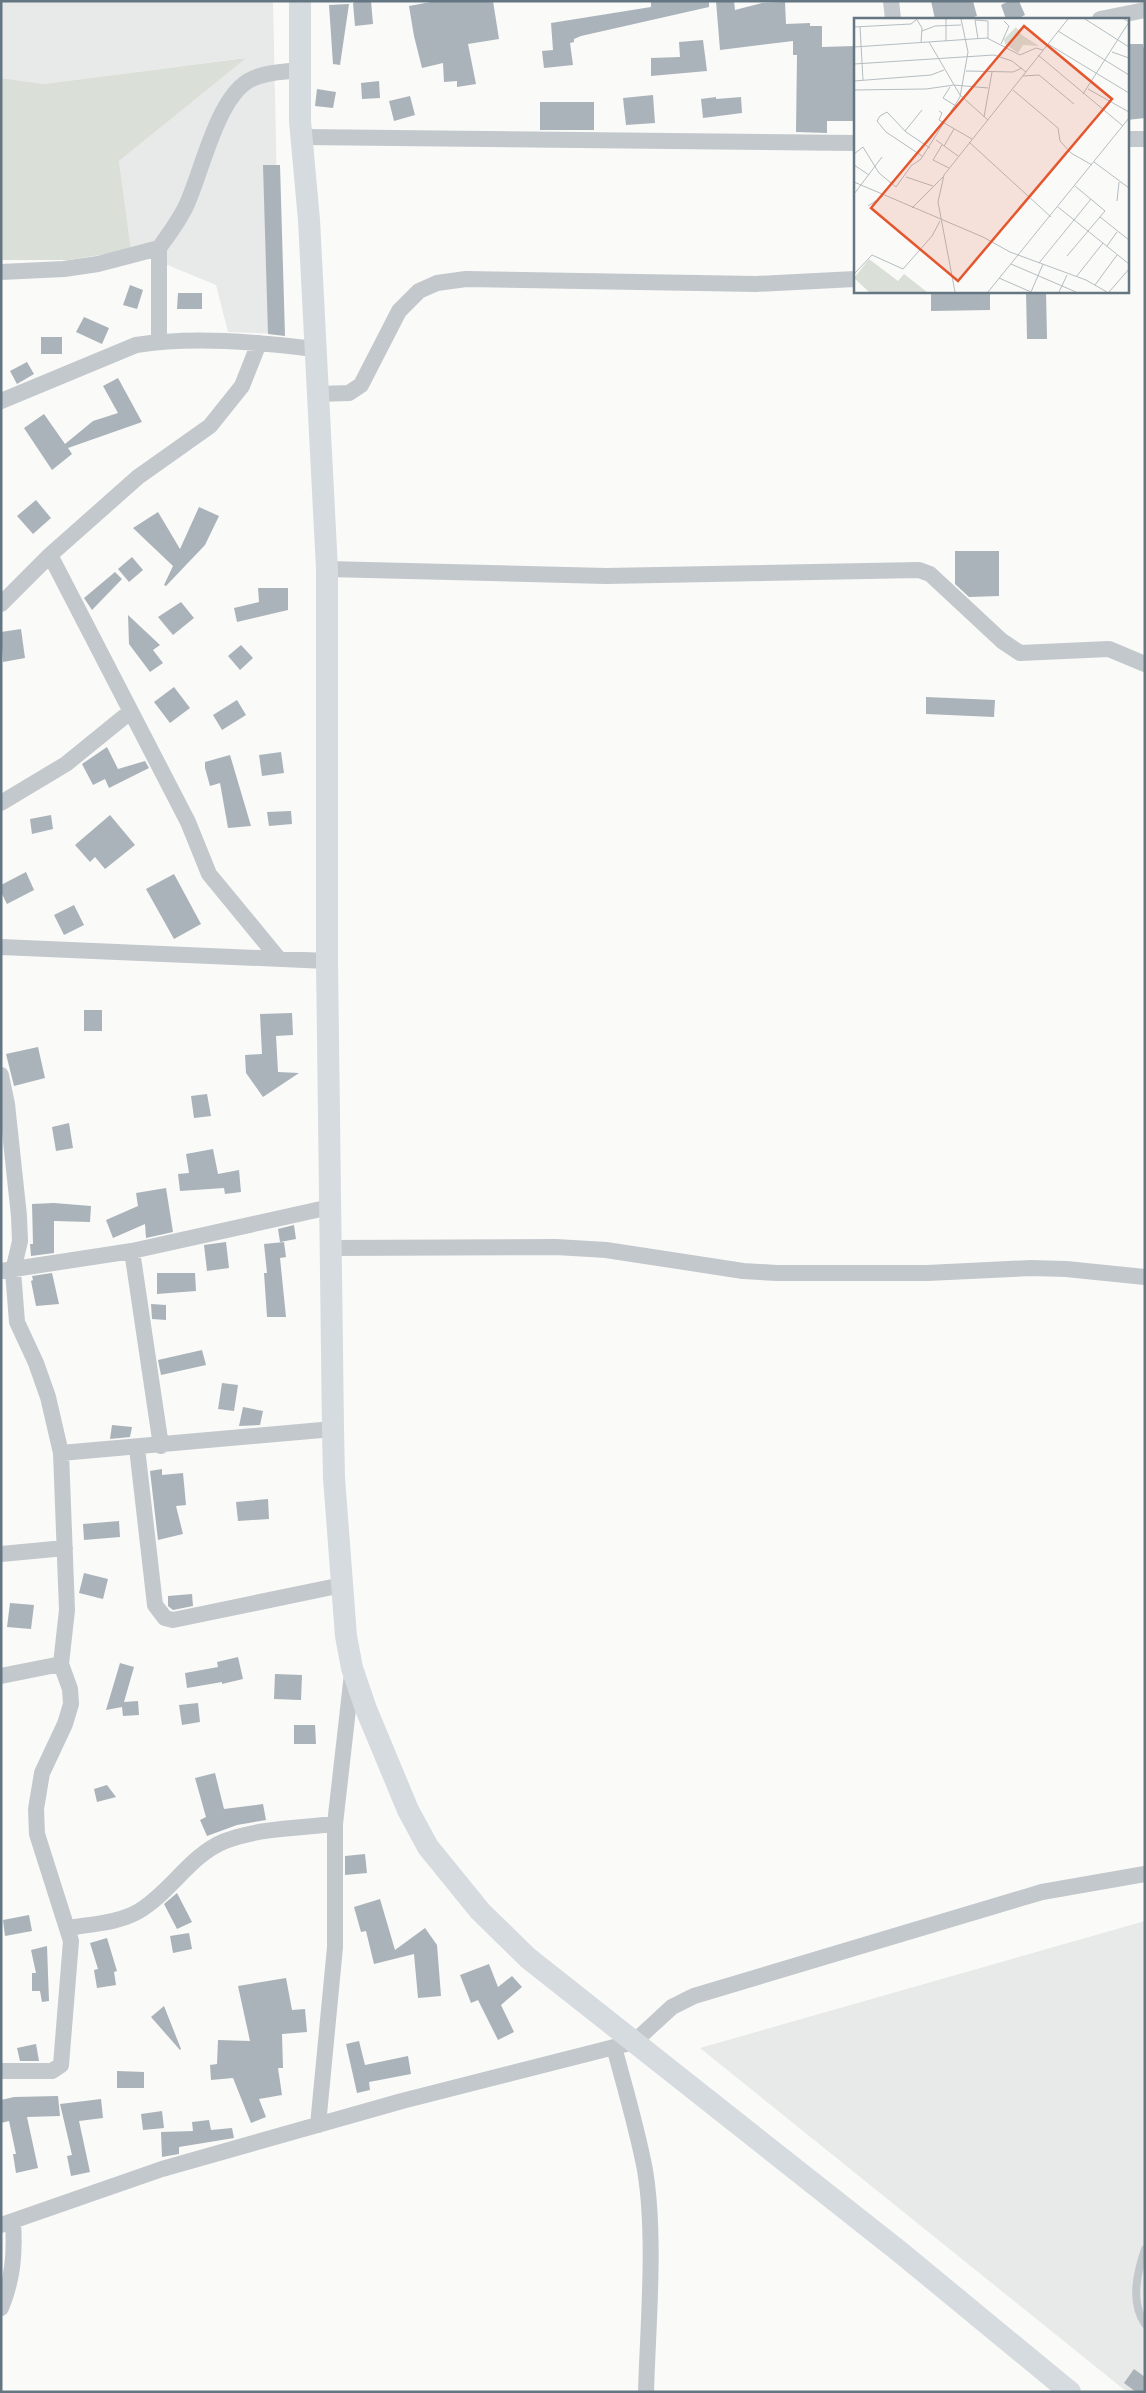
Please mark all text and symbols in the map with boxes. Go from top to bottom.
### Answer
inset map [854,18,1128,292]

